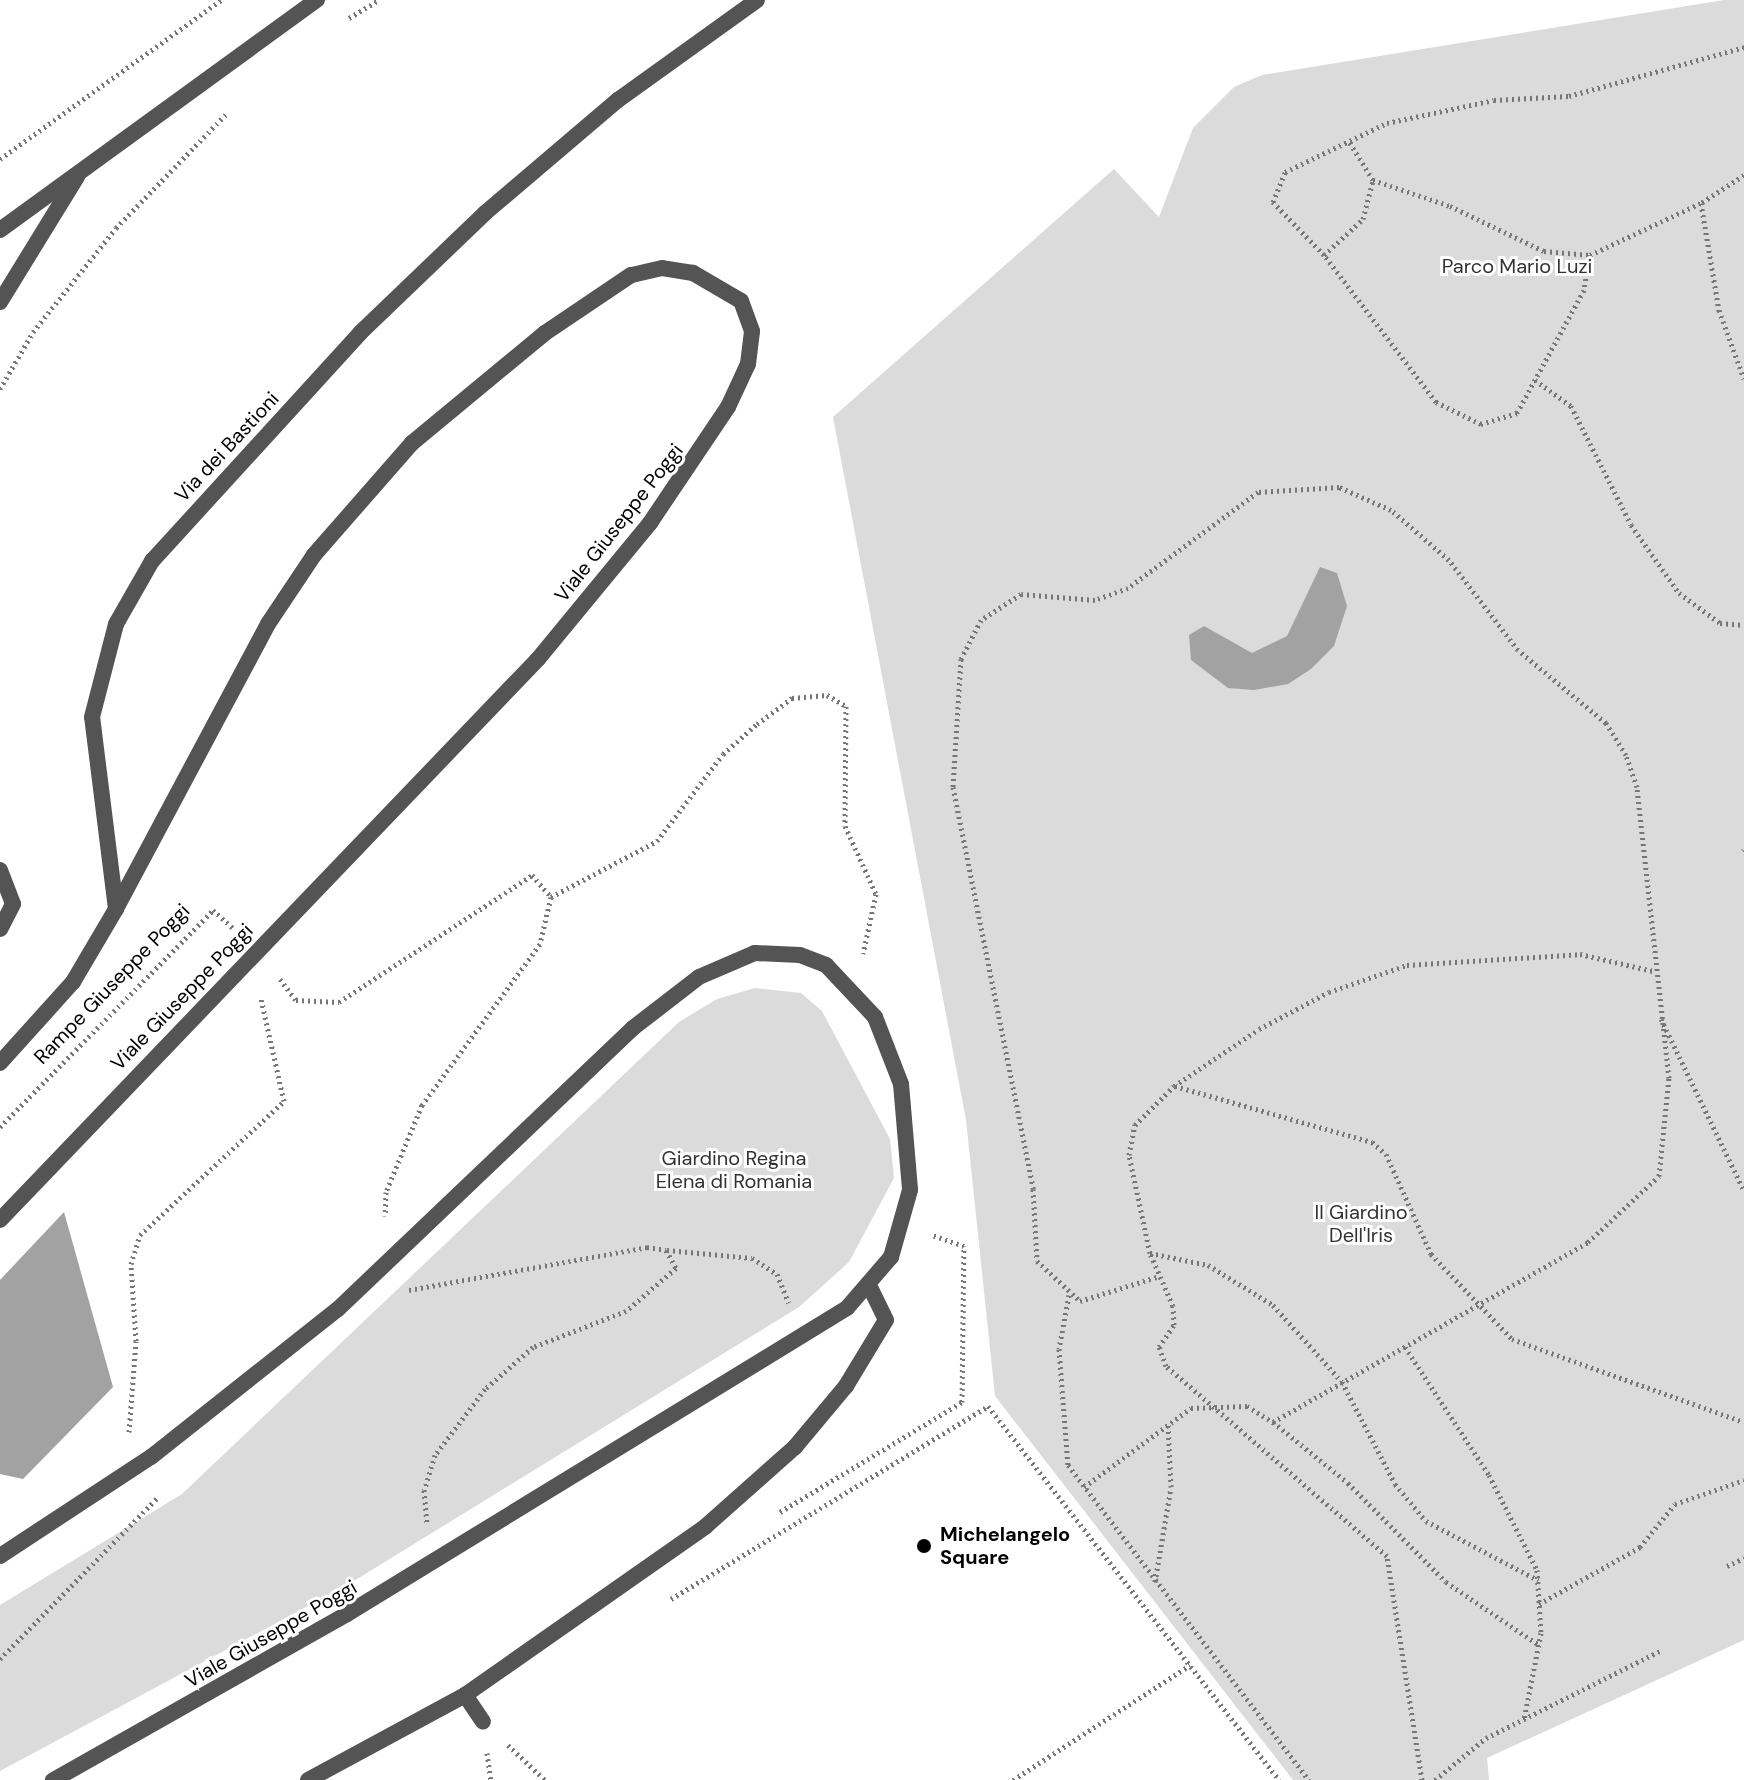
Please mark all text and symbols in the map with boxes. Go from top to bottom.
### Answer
park label: Parco Mario Luzi [1442,254,1592,278]
street label: Via dei Bastioni [170,387,284,507]
street label: Viale Giuseppe Poggi [550,439,688,607]
street label: Rampe Giuseppe Poggi [29,899,195,1069]
street label: Viale Giuseppe Poggi [106,919,258,1075]
park label: Giardino Regina Elena di Romania [656,1146,812,1193]
park label: Il Giardino Dell'Iris [1315,1200,1407,1247]
place label: Michelangelo Square [940,1522,1070,1569]
marker: Michelangelo Square [915,1537,933,1555]
street label: Viale Giuseppe Poggi [181,1575,361,1693]

